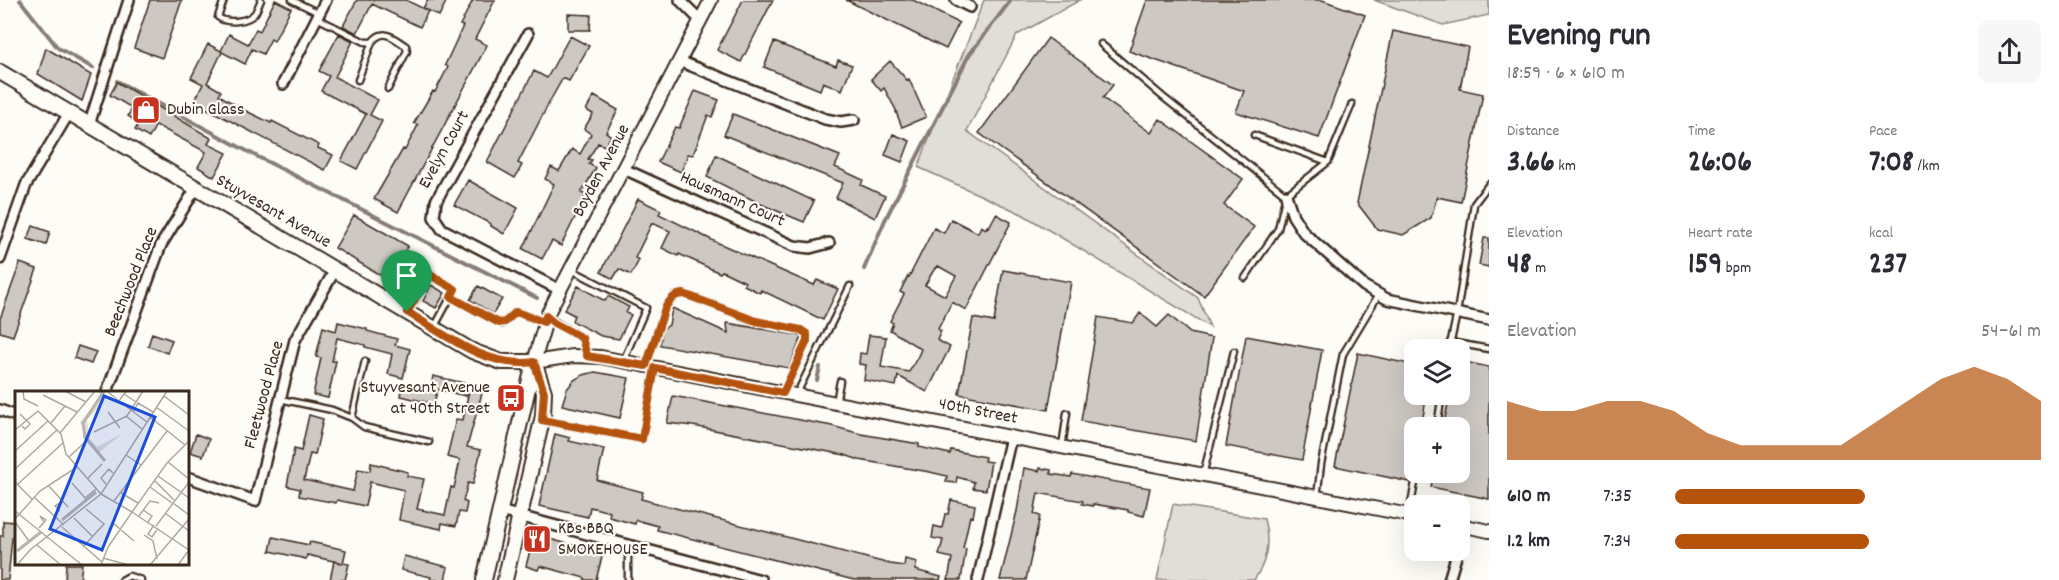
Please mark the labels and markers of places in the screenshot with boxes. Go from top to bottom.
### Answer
shop icon: Dubin Glass [130,94,162,126]
place label: Dubin Glass [167,98,245,123]
pin [381,250,432,312]
place label: Stuyvesant Avenue at 40th Street [361,376,490,422]
bus stop icon: Stuyvesant Avenue at 40th Street [495,382,527,414]
place label: KBs BBQ SMOKEHOUSE [558,517,648,563]
restaurant icon: KBs BBQ SMOKEHOUSE [521,523,553,555]

